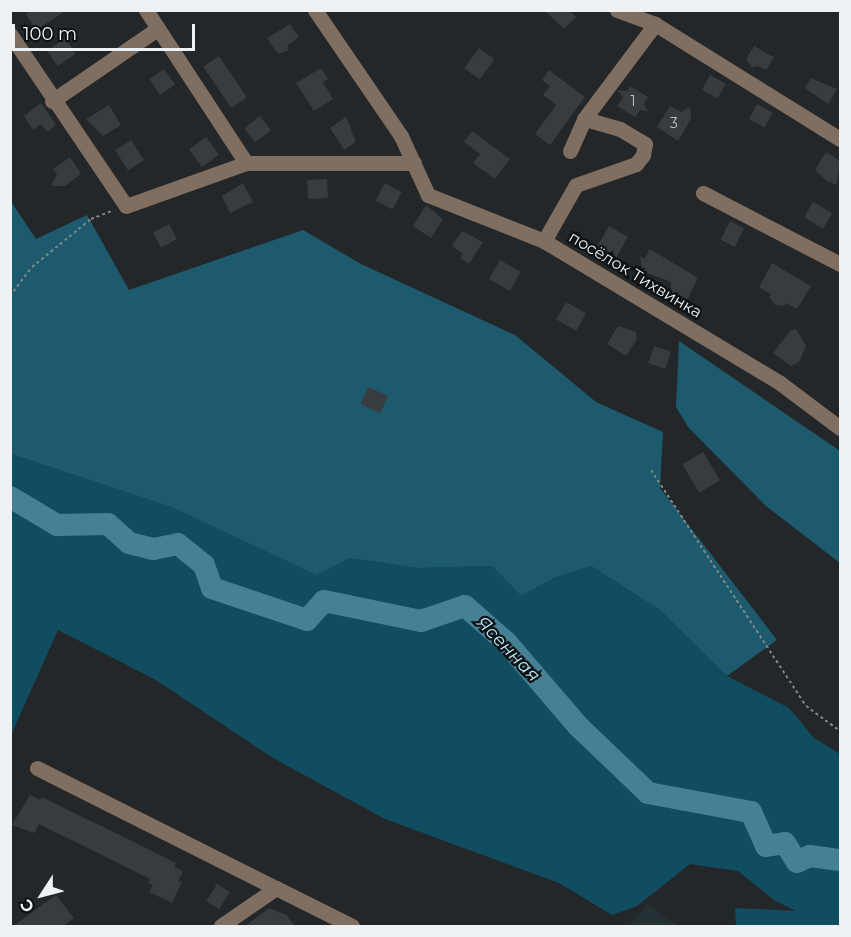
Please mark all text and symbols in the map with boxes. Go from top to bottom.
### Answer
scale bar [15,12,198,50]
text: 100 m [23,23,77,45]
house number: 1 [630,93,636,109]
house number: 3 [670,115,678,131]
street label: посёлок Тихвинка [565,228,705,322]
water label: Ясенная [472,612,544,686]
north arrow [12,865,72,925]
text: С [16,896,38,916]

